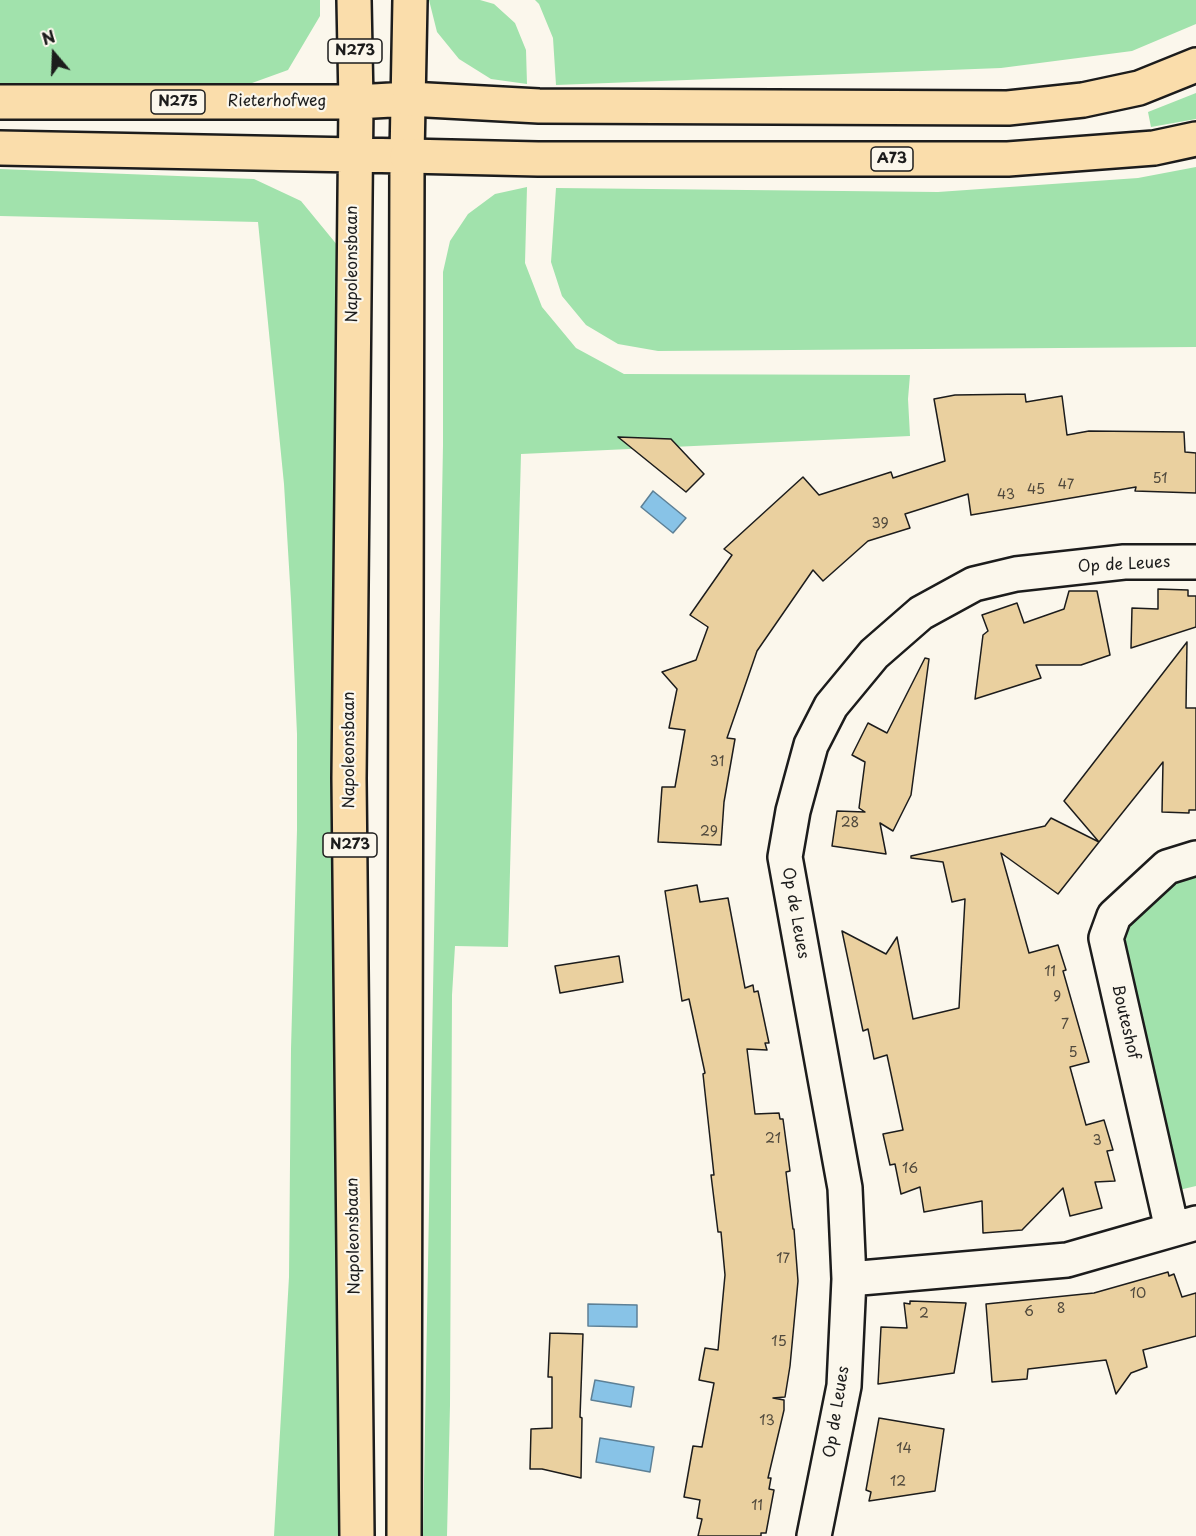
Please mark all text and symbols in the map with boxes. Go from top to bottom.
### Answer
north arrow [24,24,84,84]
text: N [38,24,58,50]
road number: N273 [328,39,382,63]
road number: N275 [151,90,205,114]
street label: Rieterhofweg [228,92,326,112]
road number: A73 [871,147,913,171]
street label: Napoleonsbaan [343,205,363,323]
house number: 51 [1153,471,1167,487]
house number: 47 [1058,477,1074,493]
house number: 45 [1027,482,1045,498]
house number: 43 [997,487,1015,503]
house number: 39 [871,516,889,532]
street label: Op de Leues [1077,553,1171,577]
street label: Napoleonsbaan [340,691,360,809]
house number: 31 [710,754,724,770]
house number: 28 [841,815,859,831]
house number: 29 [700,824,718,840]
road number: N273 [323,833,377,857]
street label: Op de Leues [778,866,812,960]
house number: 11 [1044,964,1056,980]
street label: Bouteshof [1107,983,1143,1061]
house number: 9 [1053,989,1061,1005]
house number: 7 [1061,1017,1069,1033]
house number: 5 [1068,1045,1078,1061]
house number: 21 [765,1131,781,1147]
house number: 3 [1092,1133,1102,1149]
house number: 16 [902,1161,918,1177]
street label: Napoleonsbaan [343,1177,365,1295]
house number: 17 [776,1251,790,1267]
house number: 10 [1130,1286,1146,1302]
house number: 8 [1057,1301,1065,1317]
house number: 6 [1024,1304,1034,1320]
house number: 2 [919,1306,929,1322]
house number: 15 [771,1334,787,1350]
street label: Op de Leues [820,1365,854,1459]
house number: 13 [759,1413,775,1429]
house number: 14 [896,1441,912,1457]
house number: 12 [890,1474,906,1490]
house number: 11 [751,1498,763,1514]

